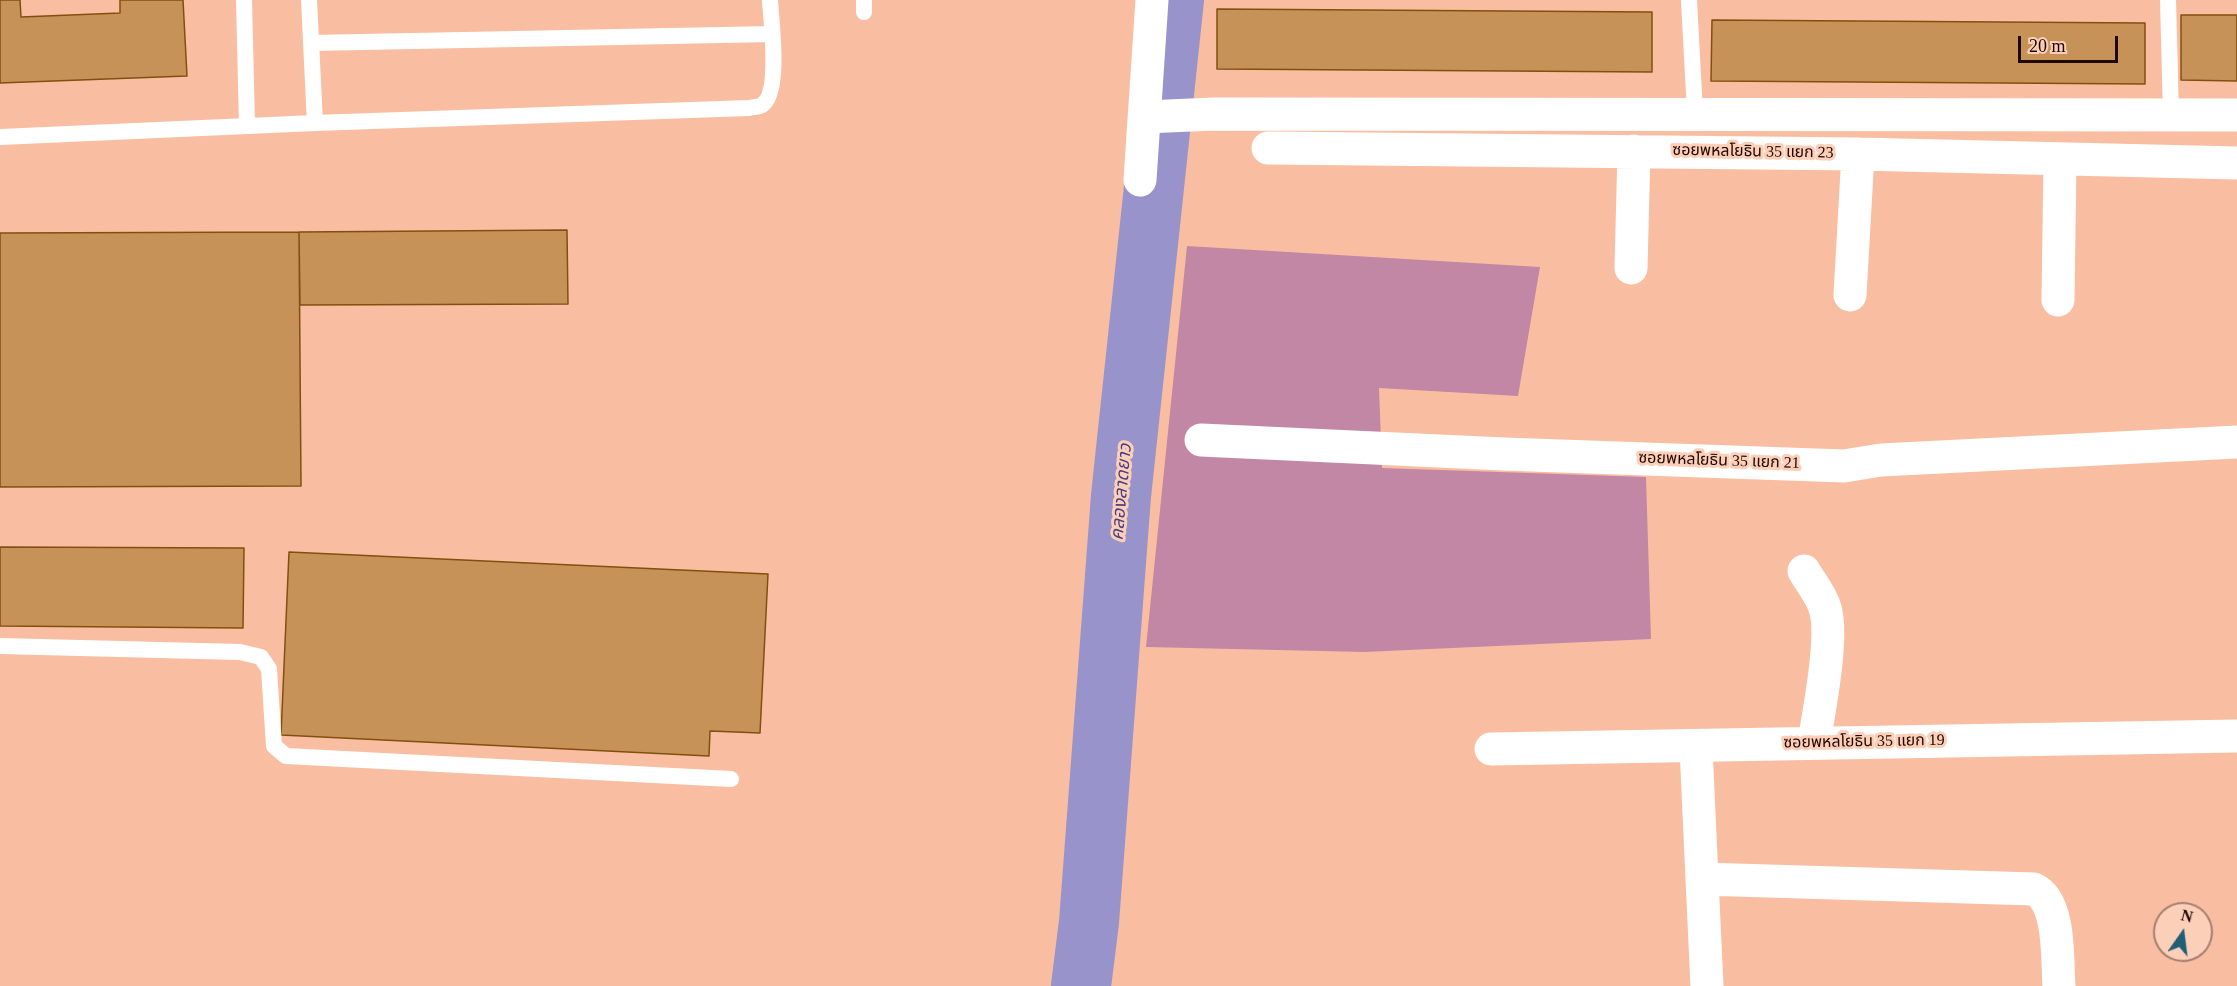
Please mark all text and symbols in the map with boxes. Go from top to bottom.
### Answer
scale bar [2021,24,2122,62]
text: 20 m [2029,36,2066,56]
street label: ซอยพหลโยธิน 35 แยก 23 [1672,141,1834,163]
water label: คลองลาดยาว [1107,443,1137,541]
street label: ซอยพหลโยธิน 35 แยก 21 [1638,449,1800,473]
street label: ซอยพหลโยธิน 35 แยก 19 [1783,731,1945,753]
north arrow [2153,902,2213,962]
text: N [2179,906,2195,926]

